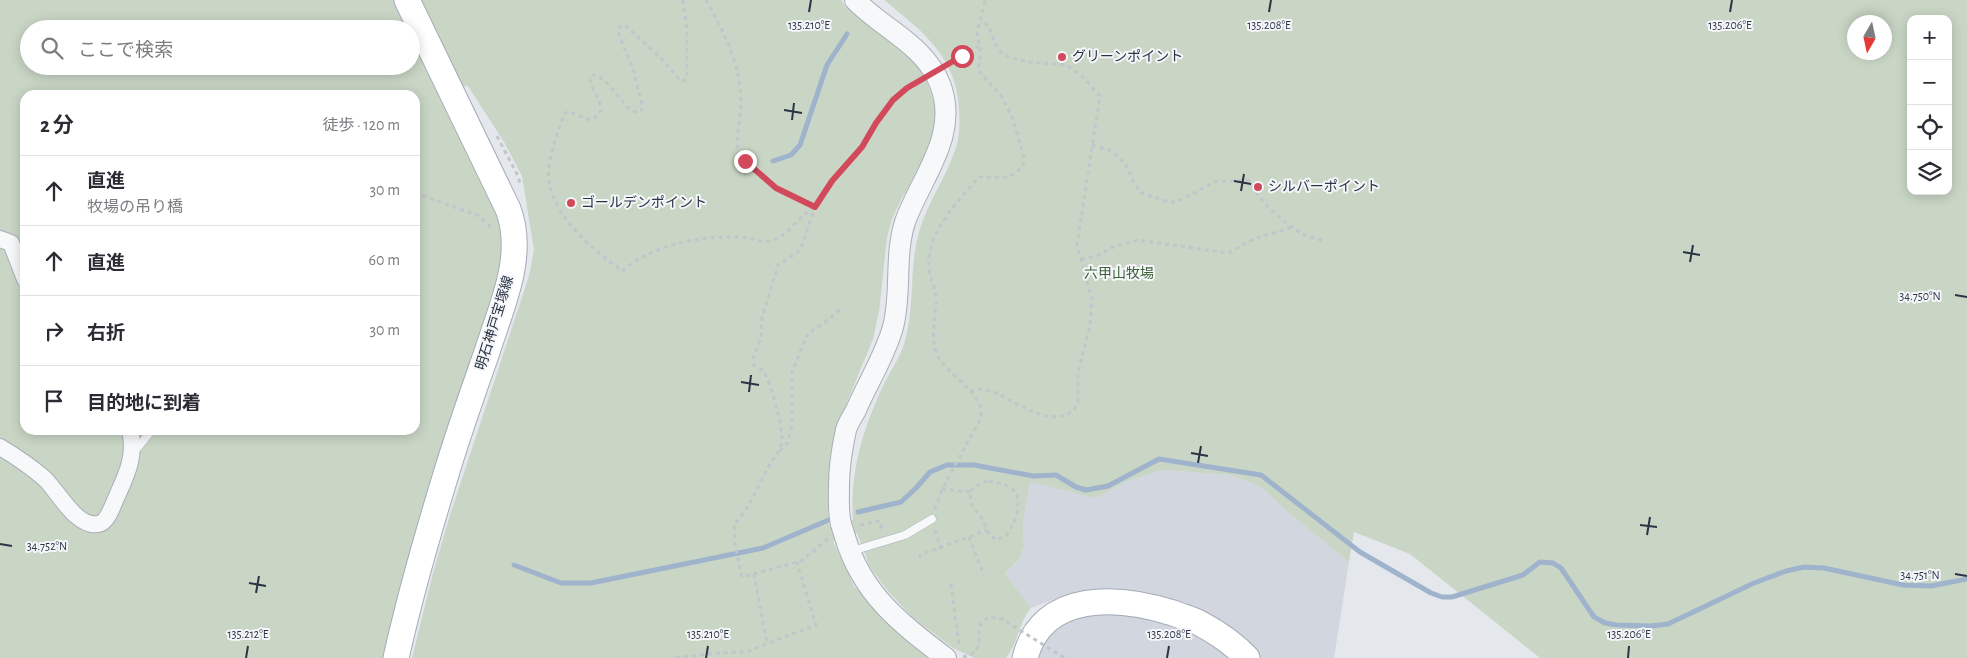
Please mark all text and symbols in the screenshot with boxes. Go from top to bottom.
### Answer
north arrow [1847,15,1892,60]
map controls [1907,15,1952,195]
button: + [1907,15,1952,60]
text: 135.210°E [788,19,830,31]
text: 135.208°E [1247,19,1291,31]
text: 135.206°E [1708,19,1752,31]
search box [20,20,420,75]
icon: search [38,34,66,62]
text: ここで検索 [78,41,173,60]
route start [951,45,974,68]
place label: グリーンポイント [1072,49,1183,64]
marker: グリーンポイント [1056,51,1068,63]
button: − [1907,60,1952,105]
button: locate [1907,105,1952,150]
text: 2 分 [40,115,74,136]
text: 徒歩 · 120 m [322,117,400,133]
route end [734,150,757,173]
button: layers [1907,150,1952,195]
text: 直進 [87,172,125,191]
icon: ahead [40,177,68,205]
place label: シルバーポイント [1268,179,1380,194]
marker: シルバーポイント [1252,181,1264,193]
text: 30 m [370,182,400,198]
place label: ゴールデンポイント [581,195,707,210]
marker: ゴールデンポイント [565,197,577,209]
text: 牧場の吊り橋 [87,199,183,215]
icon: ahead [40,247,68,275]
text: 60 m [369,252,400,268]
text: 直進 [87,254,125,273]
park label: 六甲山牧場 [1084,265,1154,281]
street label: 明石神戸宝塚線 [473,274,516,372]
text: 34.750°N [1899,290,1941,302]
icon: right [40,317,68,345]
text: 30 m [370,322,400,338]
text: 右折 [87,324,125,343]
icon: arrive [40,387,68,415]
text: 目的地に到着 [87,394,201,413]
text: 34.752°N [27,540,67,552]
text: 34.751°N [1900,569,1940,581]
text: 135.212°E [227,628,269,640]
text: 135.210°E [687,628,729,640]
text: 135.208°E [1147,628,1191,640]
text: 135.206°E [1607,628,1651,640]

